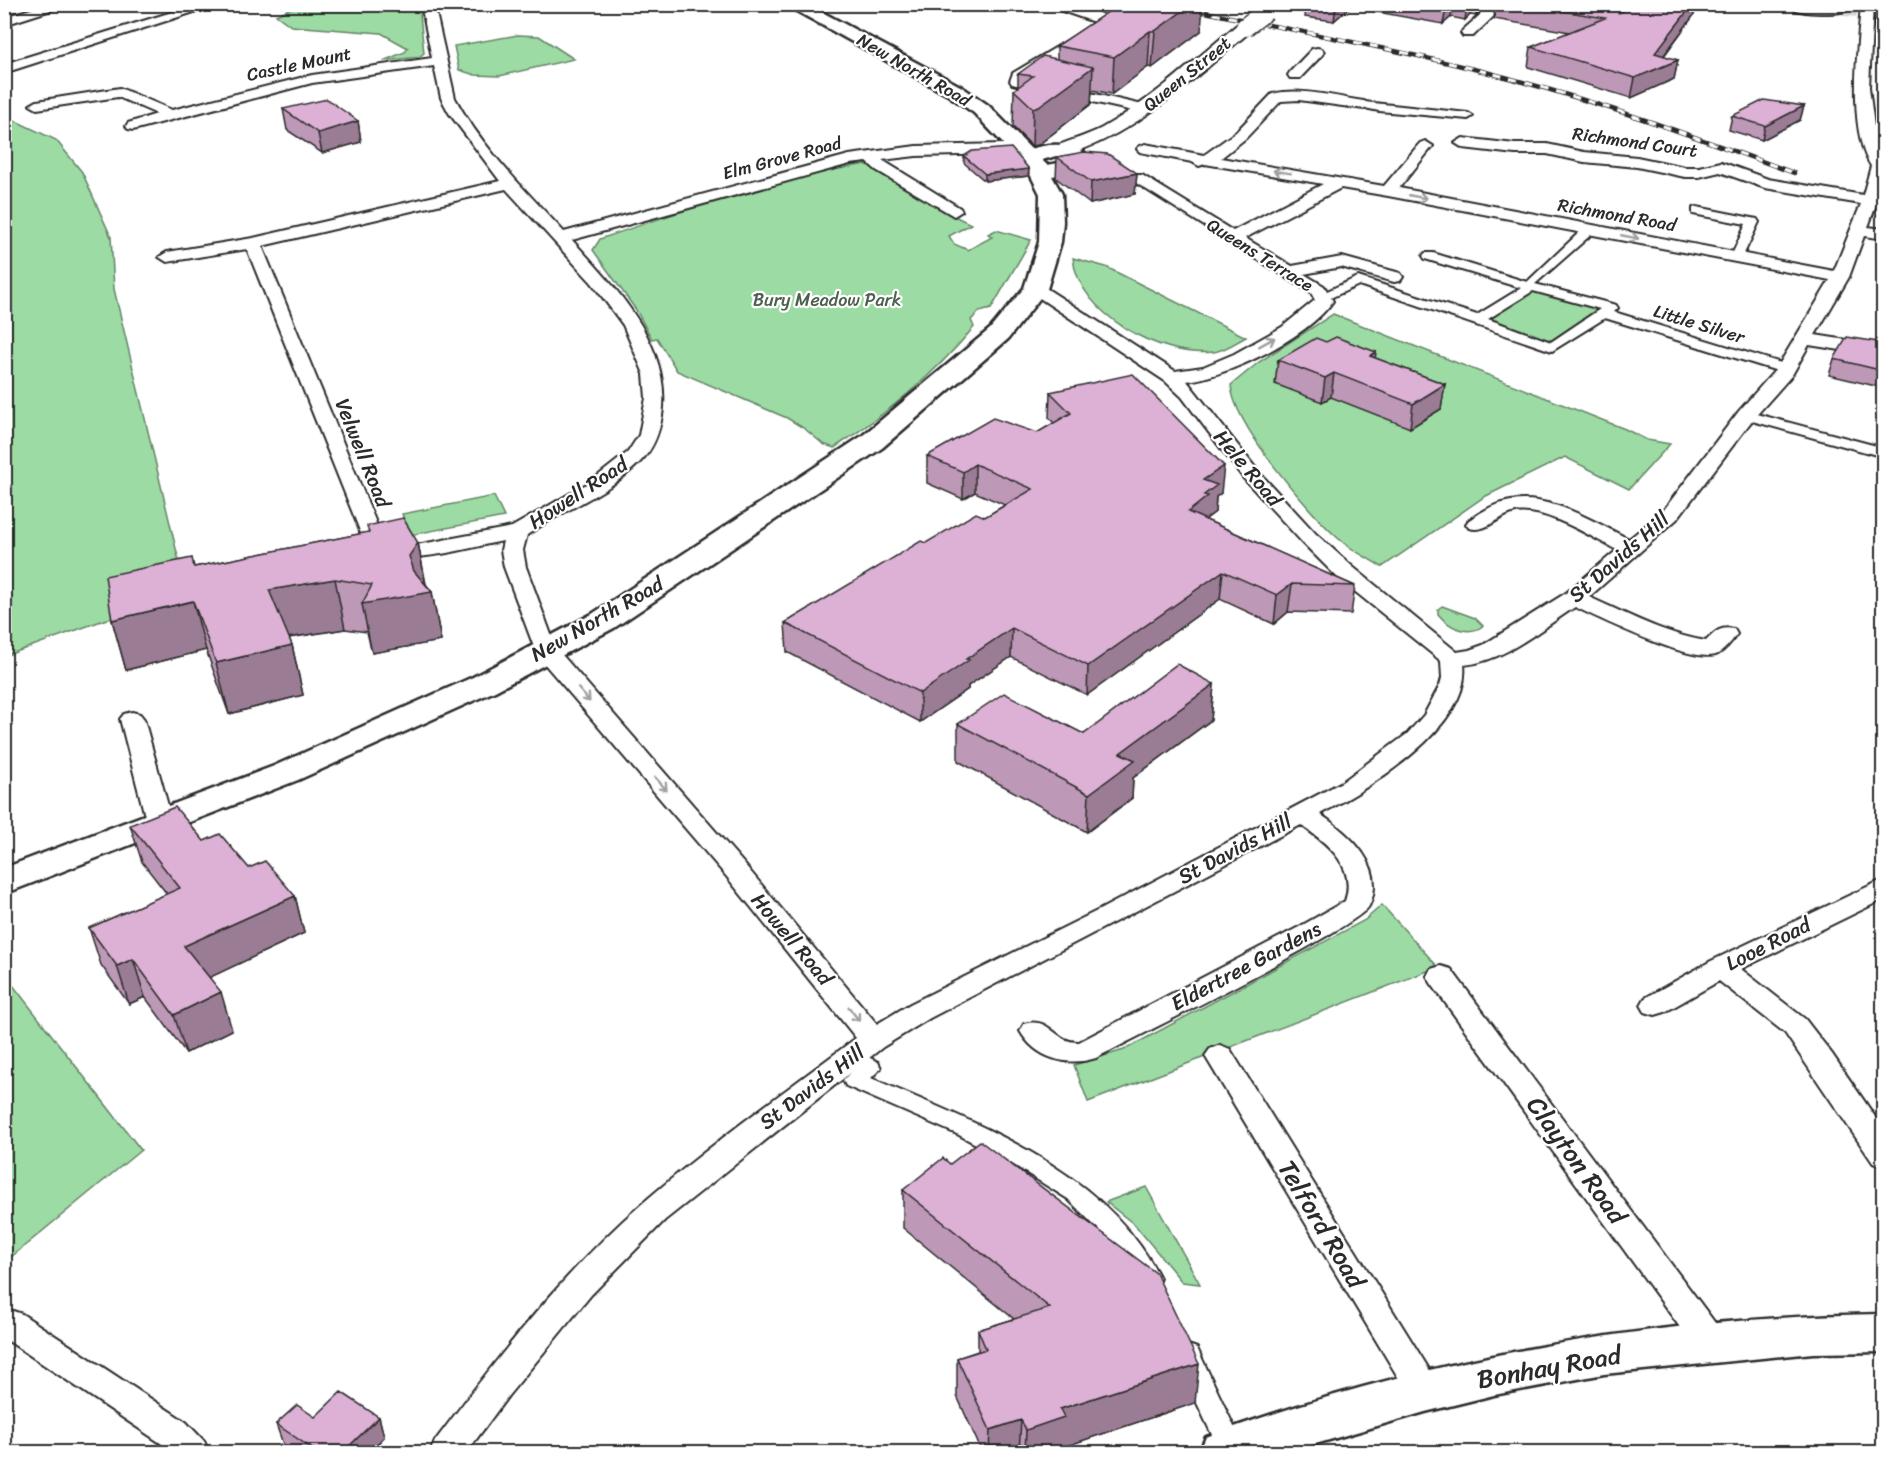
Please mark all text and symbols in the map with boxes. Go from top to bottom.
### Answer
street label: New North Road [851,24,979,116]
street label: Queen Street [1136,28,1239,120]
street label: Castle Mount [244,37,354,91]
street label: Richmond Court [1570,117,1700,167]
street label: Elm Grove Road [719,126,847,189]
one-way arrow [1273,167,1293,178]
street label: Richmond Road [1555,189,1680,241]
one-way arrow [1408,192,1427,203]
street label: Queens Terrace [1200,209,1320,301]
one-way arrow [1620,232,1639,243]
park label: Bury Meadow Park [753,284,901,316]
street label: Little Silver [1650,295,1750,353]
one-way arrow [1258,336,1275,348]
street label: Velwell Road [324,393,403,515]
street label: Hele Road [1204,420,1294,517]
street label: Howell Road [520,445,637,540]
street label: St Davids Hill [1559,501,1680,612]
street label: New North Road [523,564,673,673]
one-way arrow [576,686,590,702]
one-way arrow [654,776,668,791]
street label: St Davids Hill [1171,802,1300,895]
street label: Howell Road [741,883,844,996]
street label: Looe Road [1719,905,1819,982]
street label: Eldertree Gardens [1164,910,1329,1022]
one-way arrow [847,1006,860,1022]
street label: St Davids Hill [751,1034,874,1140]
street label: Clayton Road [1514,1086,1641,1236]
street label: Telford Road [1265,1150,1380,1299]
street label: Bonhay Road [1473,1331,1627,1402]

